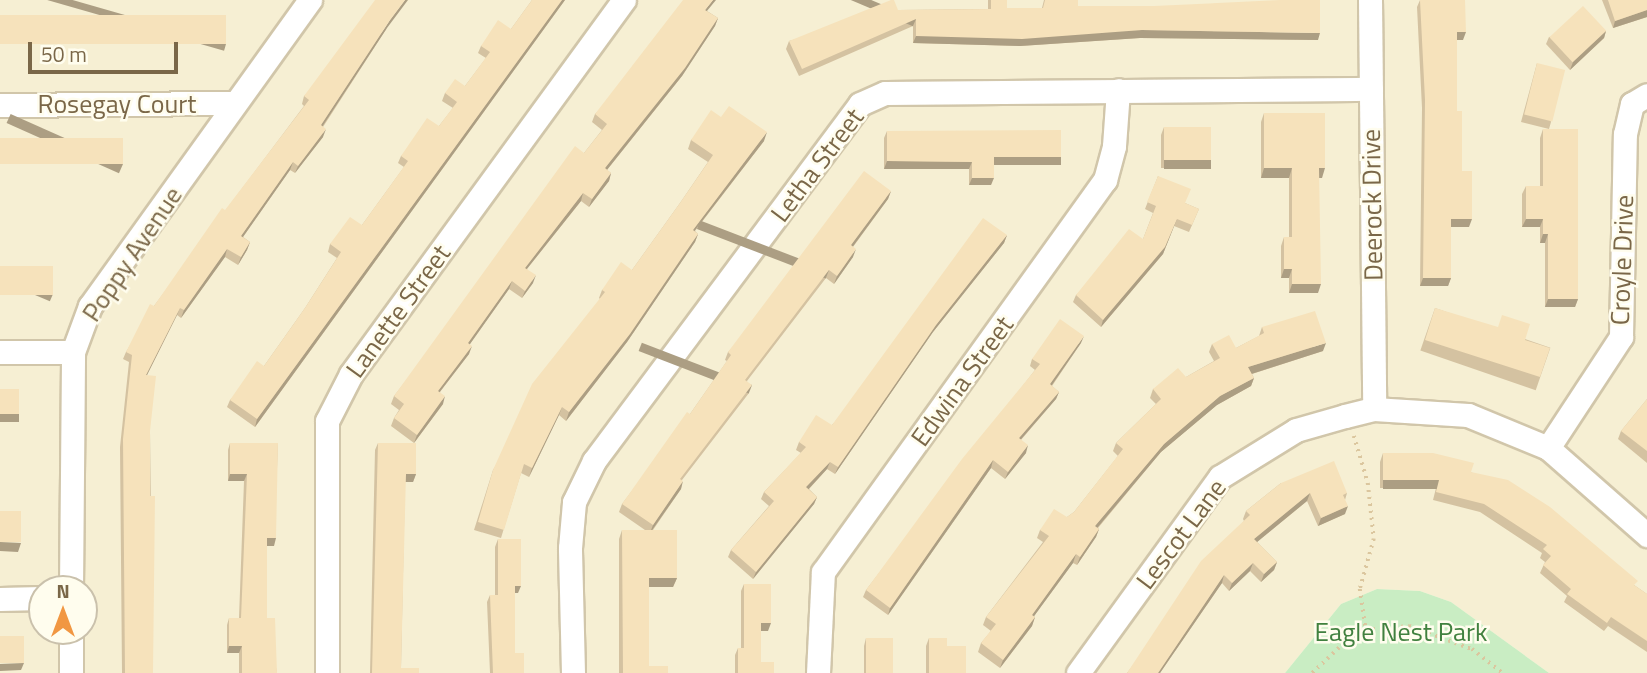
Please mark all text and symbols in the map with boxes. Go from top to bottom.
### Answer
scale bar [32,28,182,72]
text: 50 m [41,38,87,70]
street label: Rosegay Court [38,88,196,120]
street label: Letha Street [764,102,870,228]
street label: Deerock Drive [1355,129,1389,281]
street label: Poppy Avenue [76,181,188,327]
street label: Croyle Drive [1604,194,1640,326]
street label: Lanette Street [339,238,457,384]
street label: Edwina Street [904,310,1020,452]
street label: Lescot Lane [1129,473,1233,595]
north arrow [28,575,98,645]
text: N [56,576,70,605]
park label: Eagle Nest Park [1315,616,1487,648]

